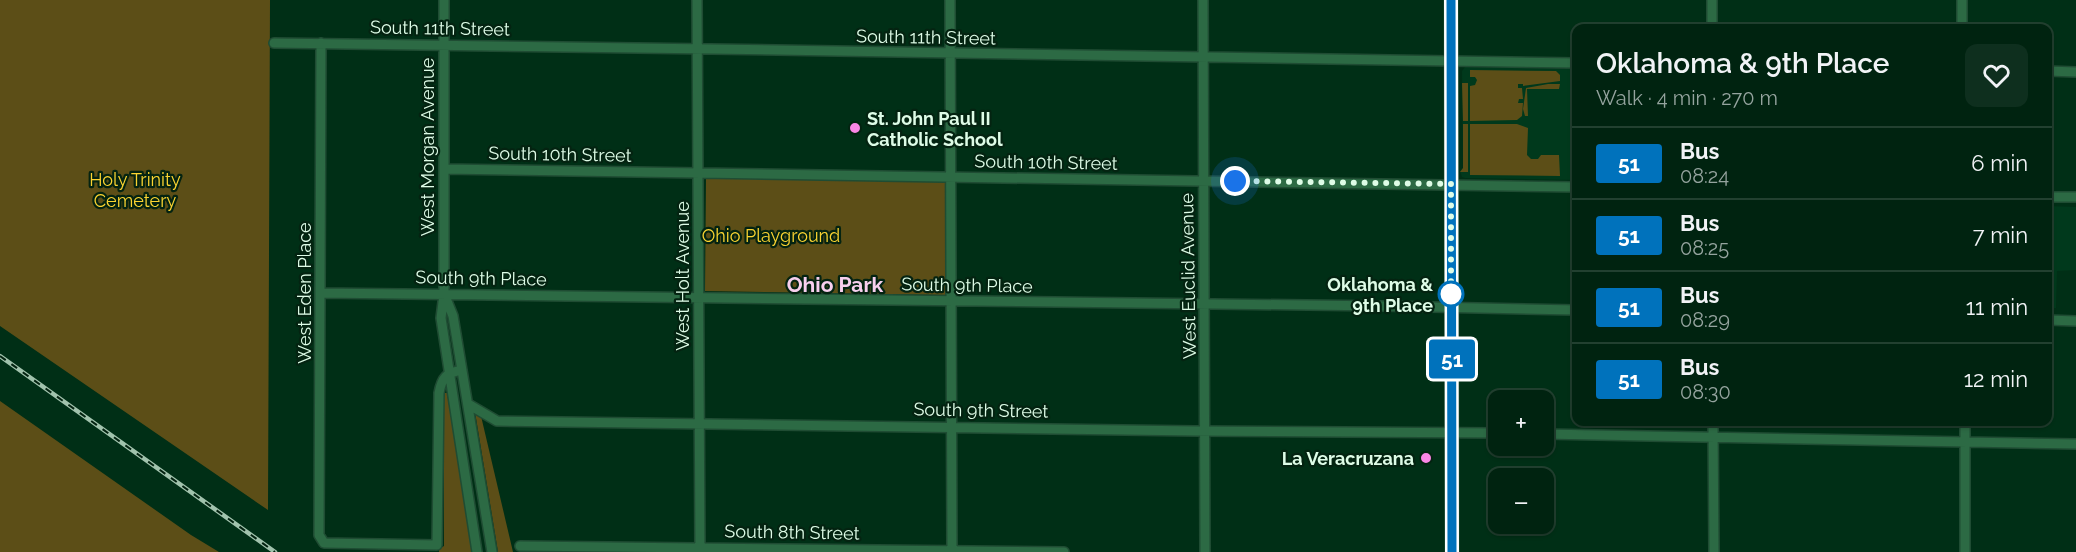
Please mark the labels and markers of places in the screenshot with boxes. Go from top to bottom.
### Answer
place label: St. John Paul II Catholic School [867,108,1003,150]
marker: St. John Paul II Catholic School [848,121,862,135]
place label: Oklahoma & 9th Place [1327,274,1433,316]
marker: Oklahoma & 9th Place [1438,281,1464,307]
place label: La Veracruzana [1282,448,1414,469]
marker: La Veracruzana [1419,451,1433,465]

